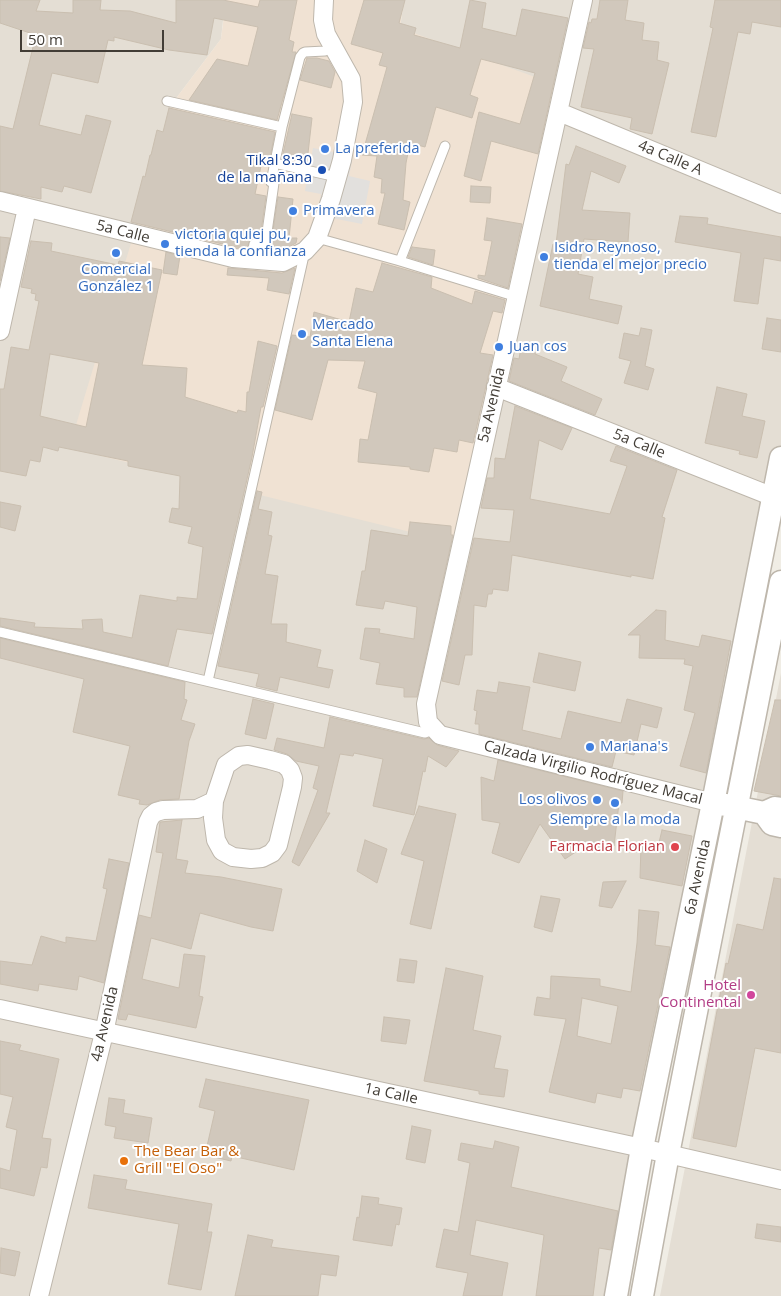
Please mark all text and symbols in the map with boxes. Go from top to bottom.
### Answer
scale bar [22,20,166,52]
text: 50 m [28,29,63,49]
street label: 4a Calle A [635,136,705,180]
place label: La preferida [335,140,420,158]
marker: La preferida [319,143,331,155]
place label: Tikal 8:30 de la mañana [217,152,312,187]
marker: Tikal 8:30 de la mañana [316,164,328,176]
place label: Primavera [303,202,375,220]
marker: Primavera [287,205,299,217]
street label: 5a Calle [94,217,152,247]
place label: victoria quiej pu, tienda la confianza [175,226,306,261]
marker: victoria quiej pu, tienda la confianza [159,238,171,250]
place label: Isidro Reynoso, tienda el mejor precio [554,239,707,274]
marker: Comercial González 1 [110,247,122,259]
marker: Isidro Reynoso, tienda el mejor precio [538,251,550,263]
place label: Comercial González 1 [78,261,154,296]
place label: Mercado Santa Elena [312,316,393,351]
marker: Mercado Santa Elena [296,328,308,340]
place label: Juan cos [509,338,567,356]
marker: Juan cos [493,341,505,353]
street label: 5a Avenida [475,366,509,444]
street label: 5a Calle [610,425,668,463]
street label: Calzada Virgilio Rodríguez Macal [482,737,704,809]
place label: Mariana's [600,738,668,756]
marker: Mariana's [584,741,596,753]
place label: Los olivos [519,791,587,809]
marker: Los olivos [591,794,603,806]
marker: Siempre a la moda [609,797,621,809]
place label: Siempre a la moda [550,811,680,829]
place label: Farmacia Florian [549,838,665,856]
street label: 6a Avenida [681,838,715,916]
marker: Farmacia Florian [669,841,681,853]
place label: Hotel Continental [660,977,741,1012]
street label: 4a Avenida [88,985,122,1063]
marker: Hotel Continental [745,989,757,1001]
street label: 1a Calle [362,1080,420,1108]
place label: The Bear Bar & Grill "El Oso" [134,1143,239,1178]
marker: The Bear Bar & Grill "El Oso" [118,1155,130,1167]

